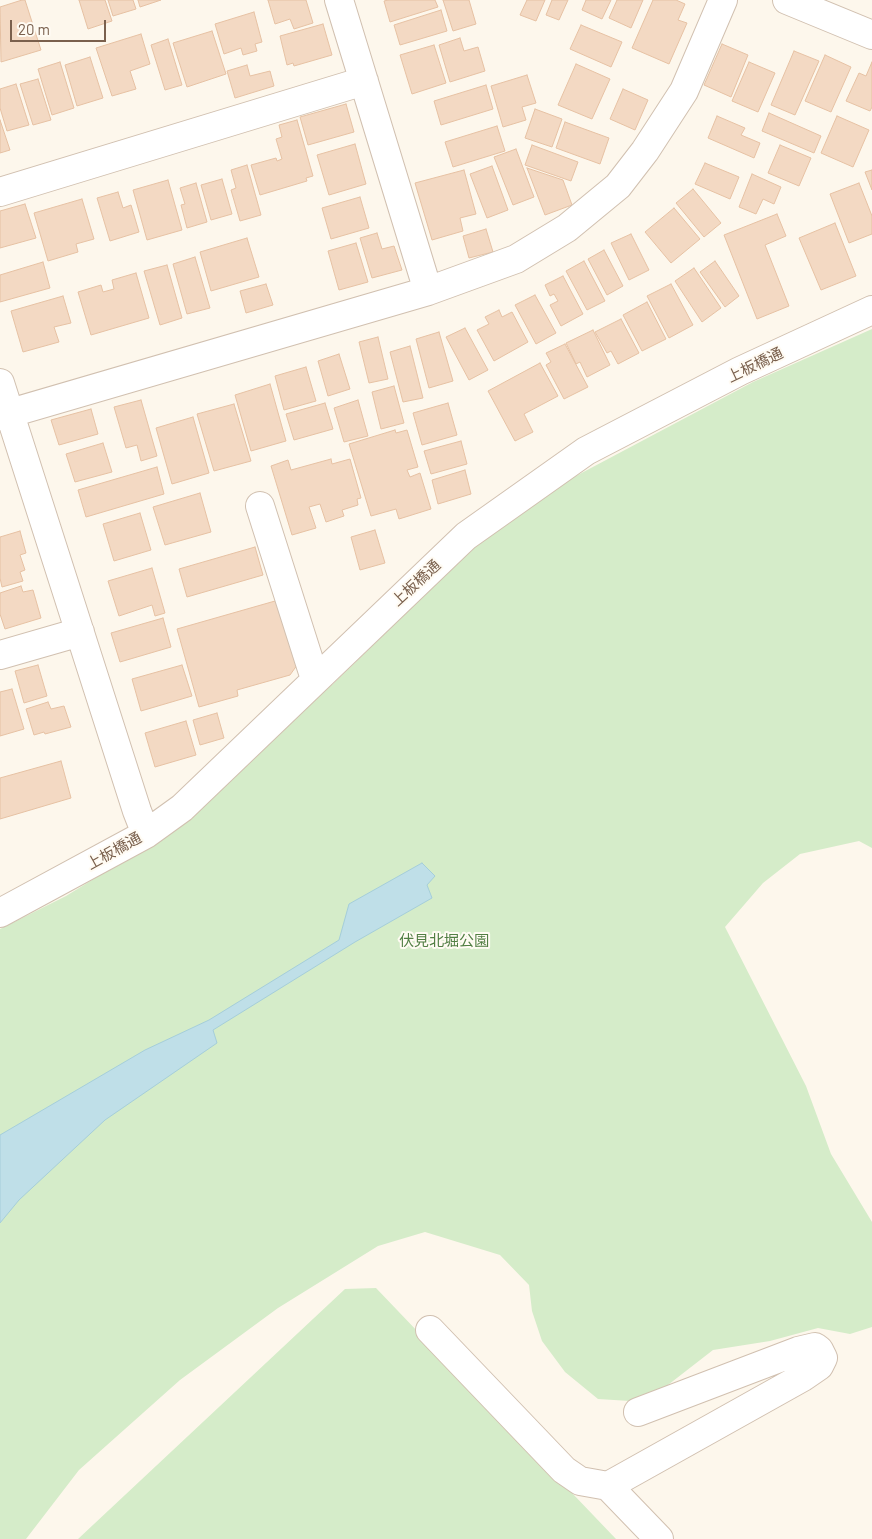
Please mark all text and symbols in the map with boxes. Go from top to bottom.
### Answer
scale bar [12,10,109,42]
text: 20 m [18,20,50,38]
street label: 上板橋通 [724,344,786,386]
street label: 上板橋通 [388,556,444,610]
street label: 上板橋通 [83,829,145,873]
park label: 伏見北堀公園 [399,932,489,950]

